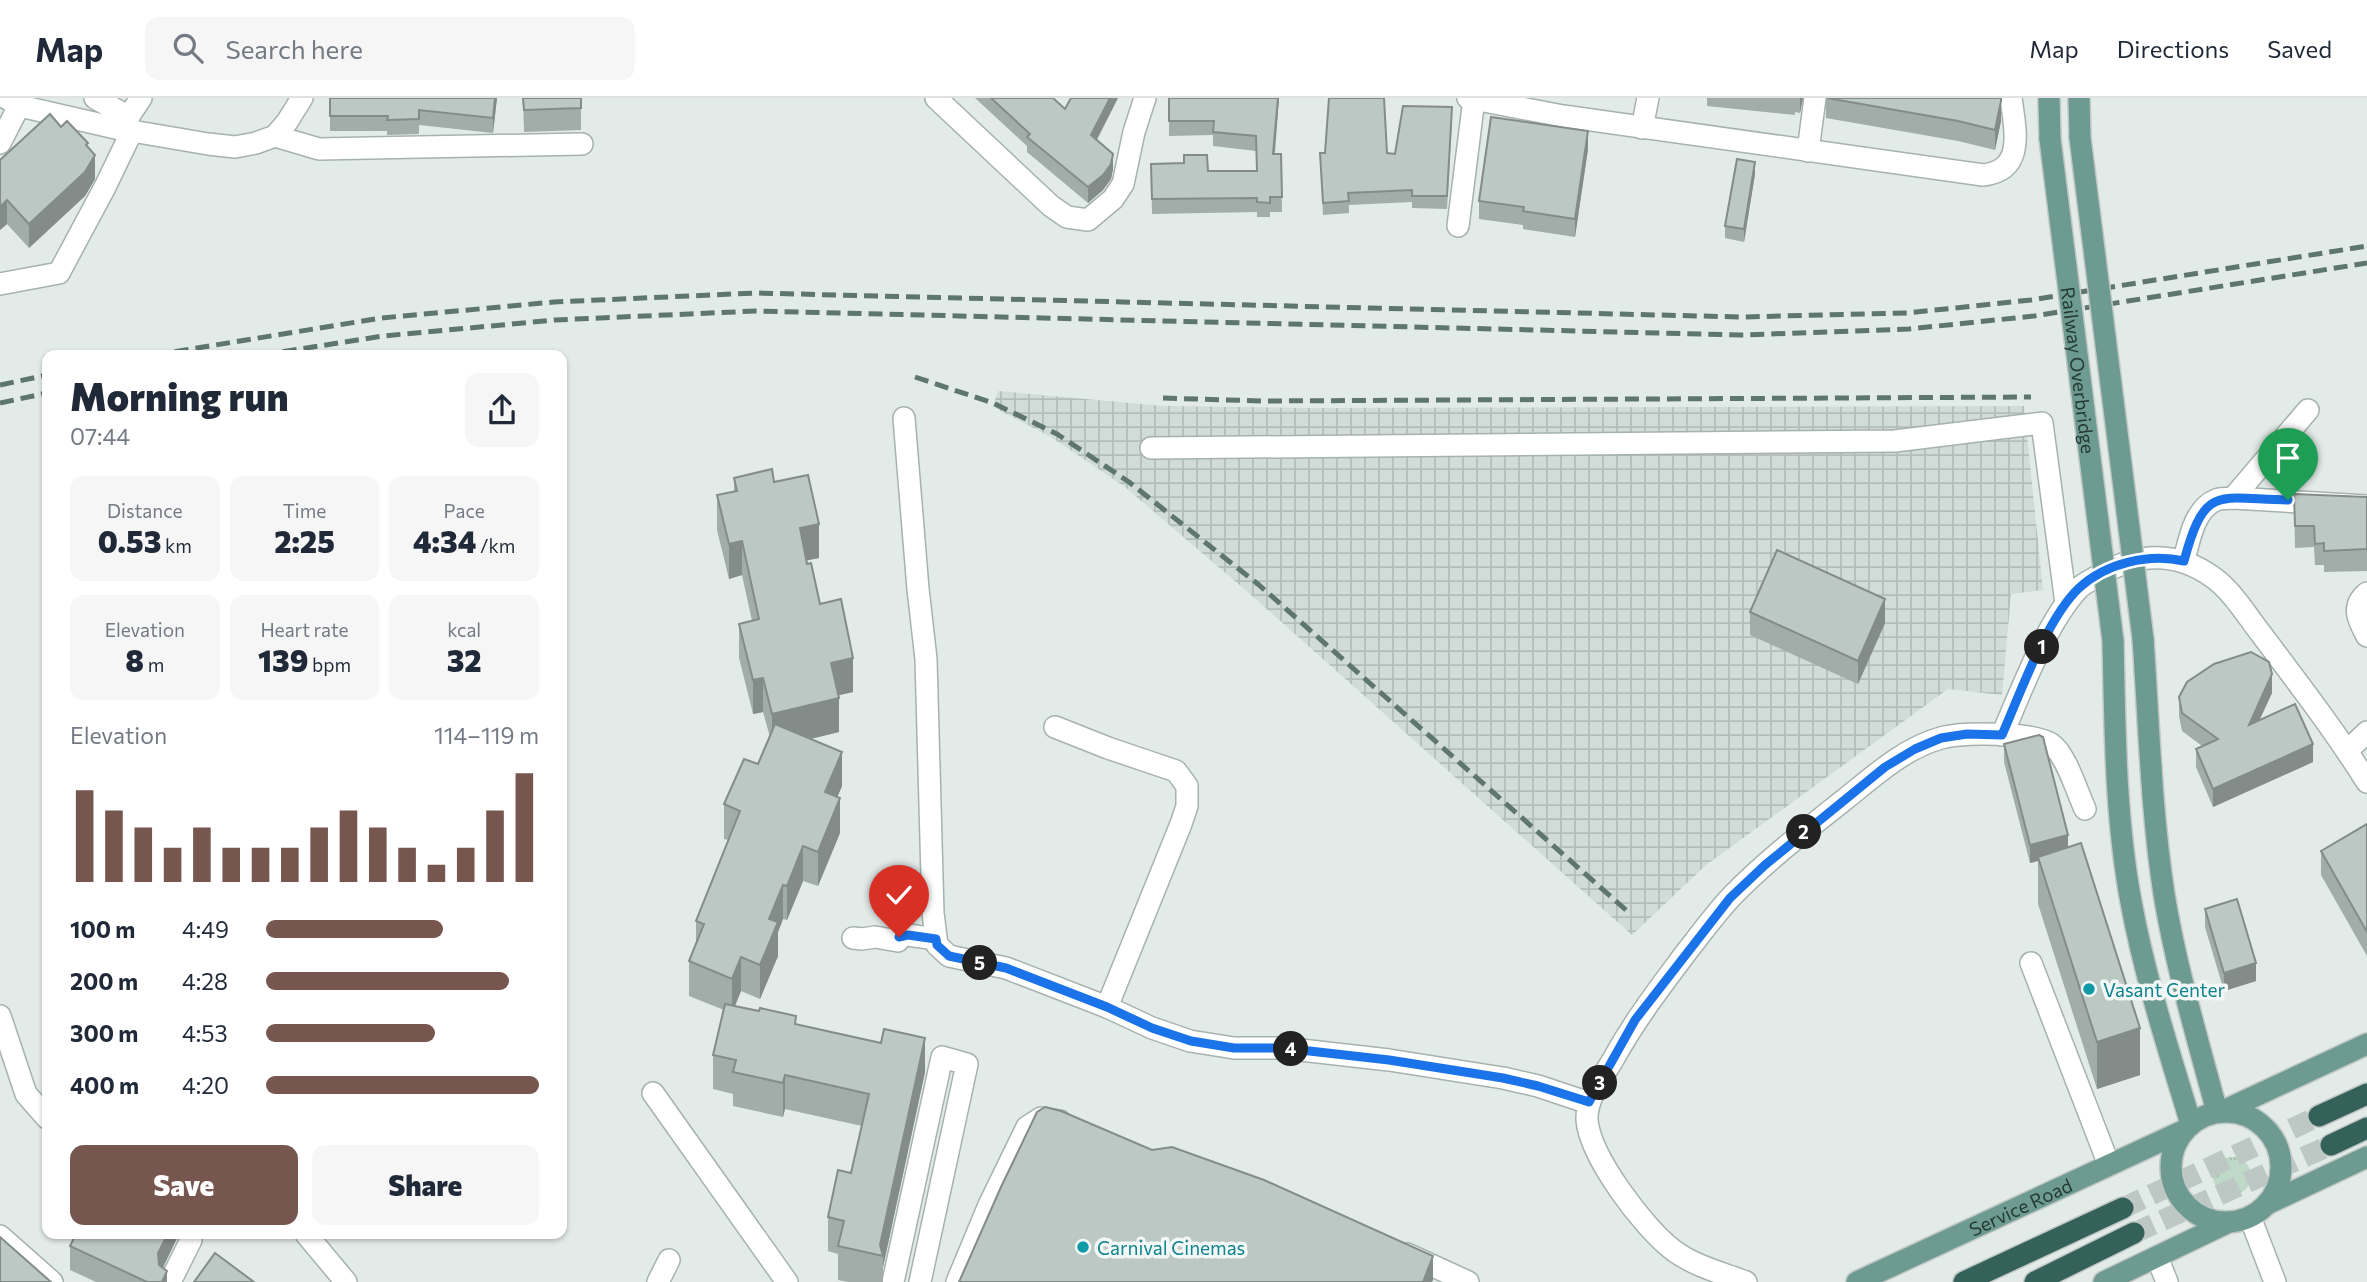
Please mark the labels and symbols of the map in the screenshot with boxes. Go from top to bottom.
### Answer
street label: Railway Overbridge [2057,285,2101,455]
pin [2258,428,2318,500]
pin: 1 [2024,630,2060,664]
pin: 2 [1786,814,1822,850]
pin [869,865,929,937]
pin: 5 [962,946,998,980]
place label: Vasant Center [2103,978,2225,1001]
marker: Vasant Center [2081,981,2097,997]
pin: 4 [1274,1032,1308,1066]
pin: 3 [1582,1066,1618,1100]
street label: Service Road [1965,1173,2075,1240]
place label: Carnival Cinemas [1097,1236,1245,1259]
marker: Carnival Cinemas [1075,1239,1091,1255]

